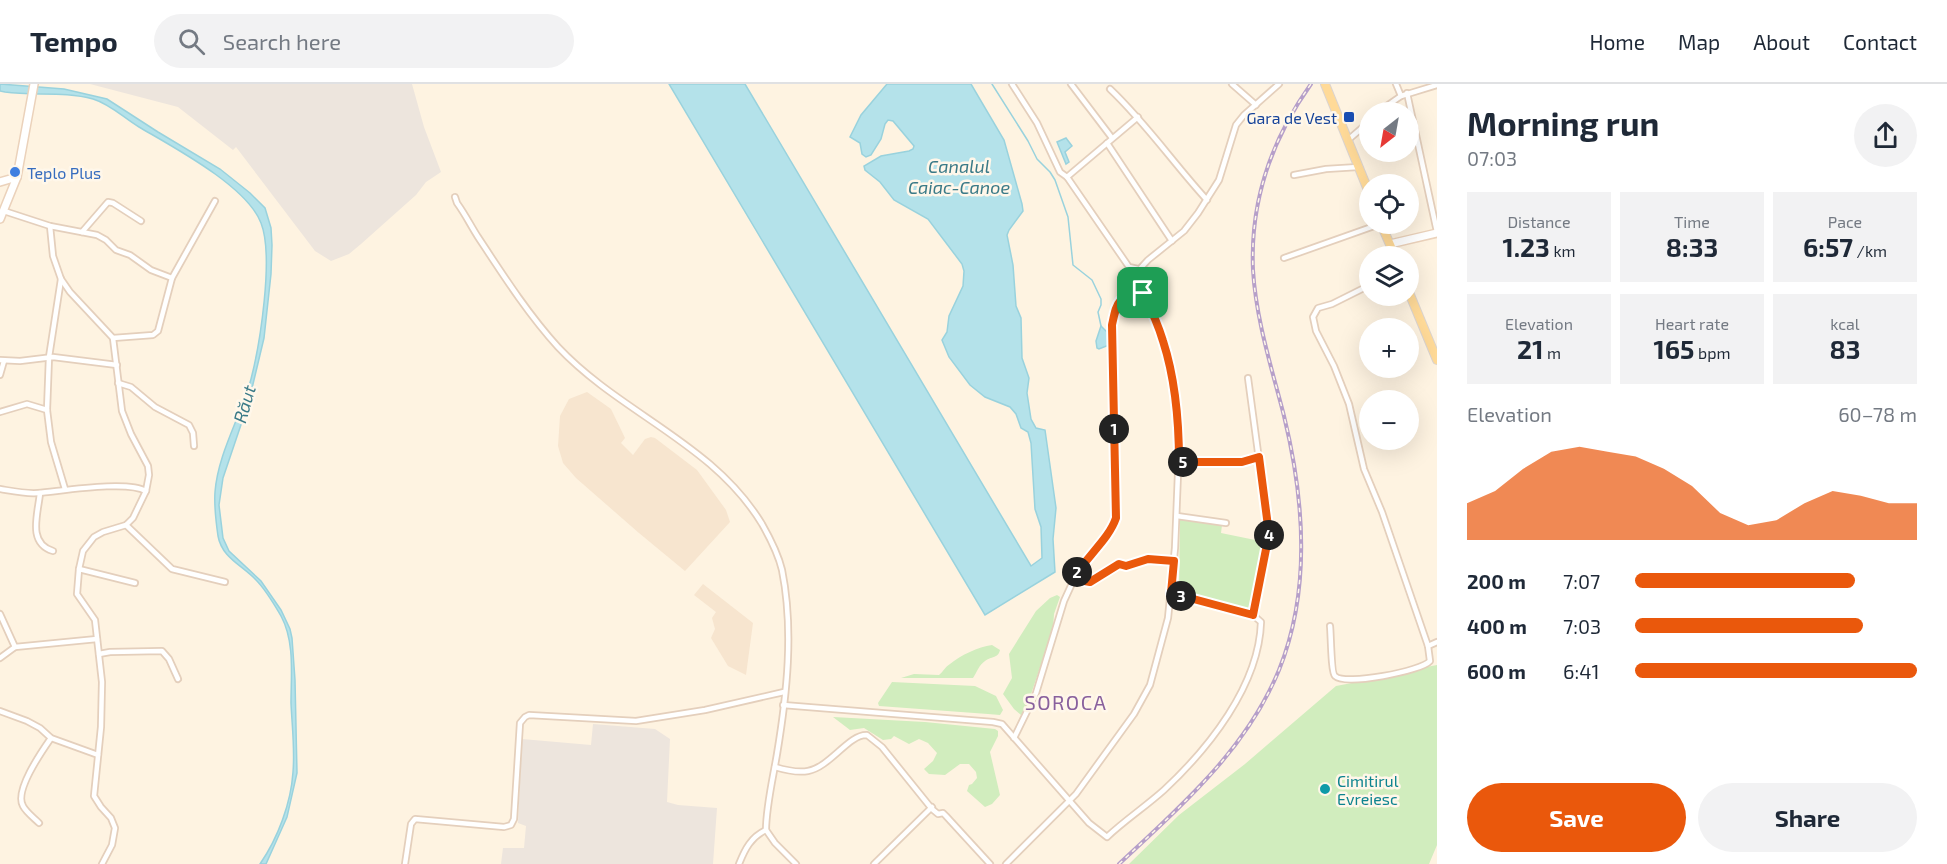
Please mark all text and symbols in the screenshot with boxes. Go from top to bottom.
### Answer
search box [154,14,574,68]
text: Tempo [30,24,118,58]
icon: search [175,25,208,58]
text: Search here [223,28,341,54]
text: Home [1589,29,1645,54]
text: Map [1678,29,1720,54]
text: About [1753,29,1810,54]
text: Contact [1843,29,1917,54]
north arrow [1359,102,1419,162]
map controls [1359,102,1419,450]
text: Morning run [1467,103,1659,143]
button: share [1854,104,1917,167]
place label: Gara de Vest [1247,108,1337,127]
marker: Gara de Vest [1342,110,1356,124]
text: 07:03 [1467,146,1517,170]
water label: Canalul Caiac-Canoe [908,155,1010,198]
place label: Teplo Plus [27,163,101,182]
marker: Teplo Plus [8,165,22,179]
button: locate [1359,174,1419,234]
text: Distance [1507,212,1571,231]
text: Time [1674,212,1710,231]
text: Pace [1828,212,1862,231]
text: 1.23 [1502,231,1550,262]
text: 8:33 [1666,231,1718,262]
text: 6:57 [1803,231,1853,262]
text: km [1550,241,1576,260]
text: /km [1853,241,1887,260]
button: layers [1359,246,1419,306]
pin [1117,267,1168,318]
icon: arrive [1126,276,1159,309]
text: Elevation [1505,314,1573,333]
text: Heart rate [1655,314,1729,333]
text: kcal [1830,314,1860,333]
button: + [1359,318,1419,378]
text: 21 [1517,333,1543,364]
text: 165 [1654,333,1694,364]
text: 83 [1830,333,1860,364]
text: m [1543,343,1561,362]
text: bpm [1694,343,1730,362]
water label: Răut [228,382,260,425]
button: − [1359,390,1419,450]
text: Elevation [1467,402,1552,426]
text: 60–78 m [1838,402,1917,426]
pin: 1 [1099,414,1129,444]
text: 1 [1111,419,1117,438]
pin: 5 [1168,447,1198,477]
text: 5 [1179,452,1187,471]
pin: 4 [1254,520,1284,550]
text: 4 [1264,525,1274,544]
pin: 2 [1062,557,1092,587]
text: 2 [1072,562,1082,581]
text: 200 m [1467,569,1526,593]
text: 7:07 [1563,569,1600,593]
pin: 3 [1166,581,1196,611]
text: 3 [1176,586,1186,605]
text: 400 m [1467,614,1527,638]
text: 7:03 [1563,614,1601,638]
text: 600 m [1467,659,1526,683]
text: 6:41 [1563,659,1599,683]
district label: SOROCA [1024,690,1108,714]
place label: Cimitirul Evreiesc [1337,771,1399,808]
marker: Cimitirul Evreiesc [1318,782,1332,796]
button: Save [1467,783,1686,852]
button: Share [1698,783,1917,852]

